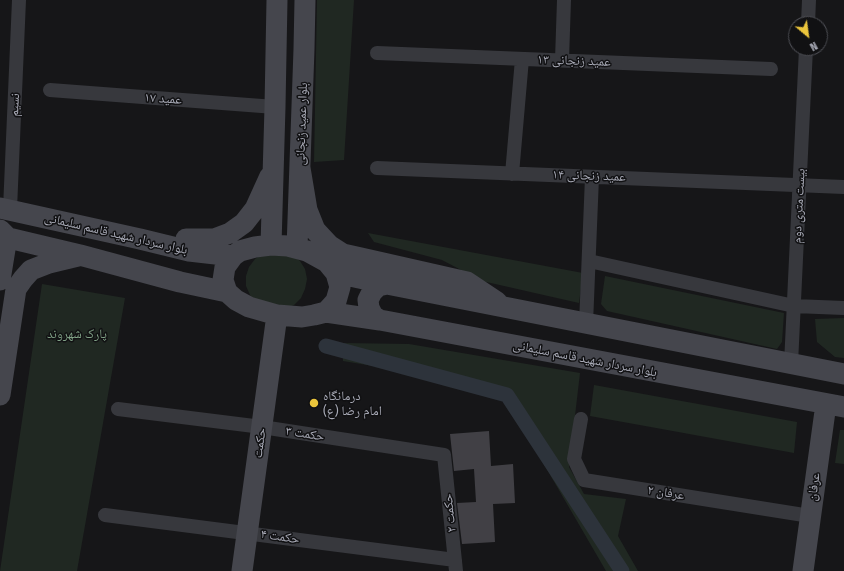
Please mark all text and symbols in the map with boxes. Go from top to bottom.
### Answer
north arrow [788,16,828,56]
text: N [808,39,820,53]
street label: عمید زنجانی ۱۳ [537,52,611,70]
street label: بلوار عمید زنجانی [293,82,311,166]
street label: عمید ۱۷ [144,90,182,108]
street label: نسیم [7,93,23,117]
street label: عمید زنجانی ۱۴ [552,167,626,185]
street label: بیست متری دوم [789,168,809,244]
street label: بلوار سردار شهید قاسم سلیمانی [43,210,189,258]
park label: پارک شهروند [47,326,107,342]
street label: بلوار سردار شهید قاسم سلیمانی [512,337,658,381]
place label: درمانگاه امام رضا (ع) [323,388,382,419]
marker: درمانگاه امام رضا (ع) [308,397,320,409]
street label: حکمت ۳ [284,423,326,445]
street label: حکمت [250,427,270,459]
street label: عرفان [804,472,824,502]
street label: عرفان ۲ [646,482,686,504]
street label: حکمت ۲ [440,493,460,533]
street label: حکمت ۴ [260,527,300,547]

